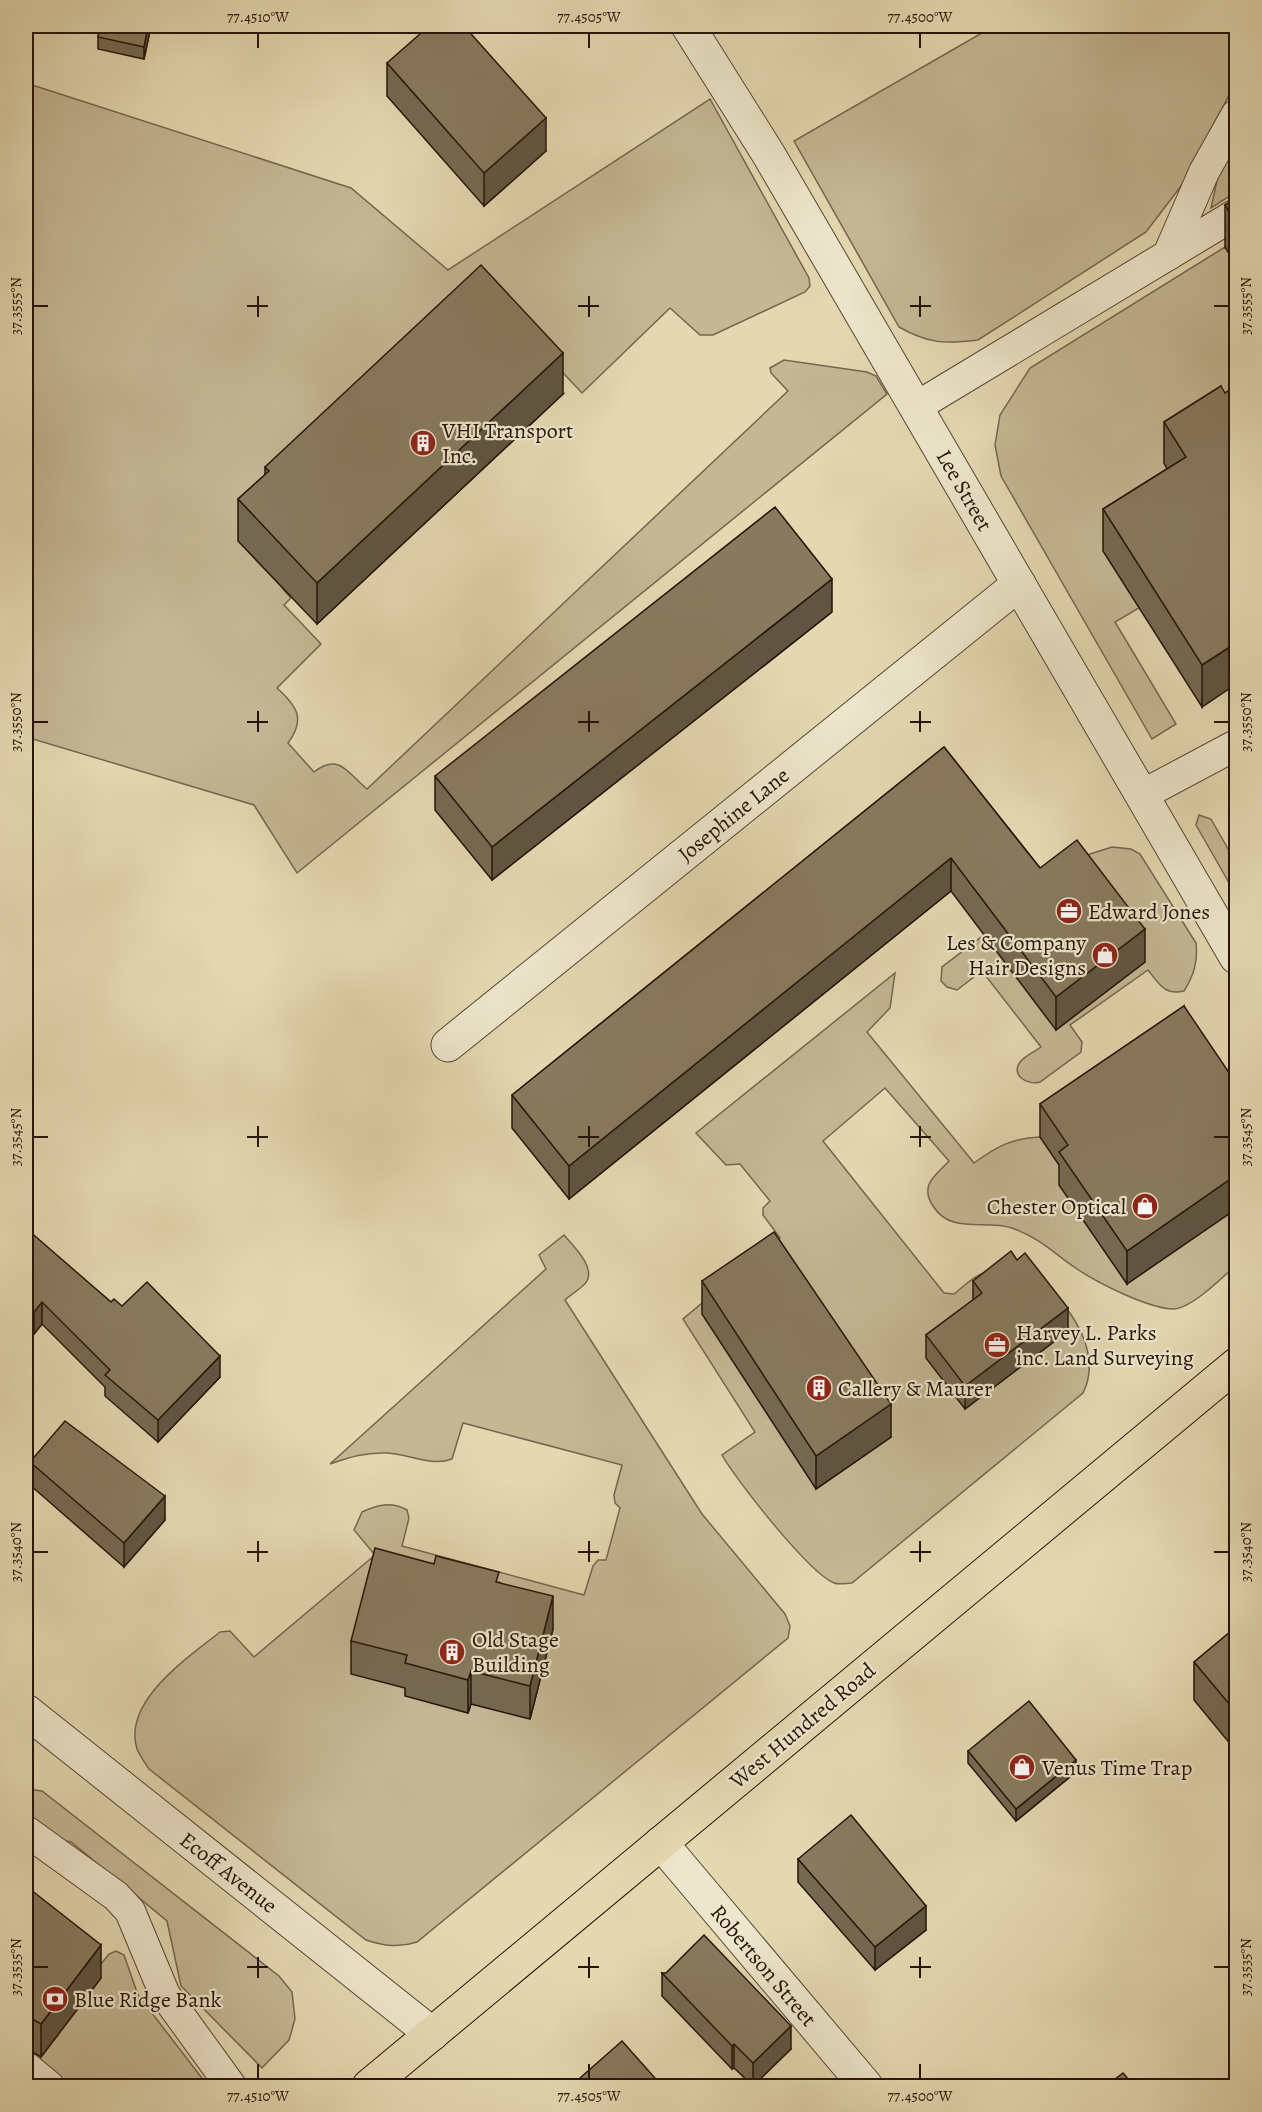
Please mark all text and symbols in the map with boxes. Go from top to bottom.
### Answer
text: 77.4510°W [227,7,289,27]
text: 77.4505°W [557,7,621,27]
text: 77.4500°W [888,7,952,27]
text: 37.3555°N [6,277,26,335]
text: 37.3555°N [1236,277,1256,335]
place label: VHI Transport Inc. [441,416,573,471]
building icon: VHI Transport Inc. [408,428,438,458]
street label: Lee Street [929,444,999,537]
text: 37.3550°N [6,692,26,752]
text: 37.3550°N [1236,692,1256,752]
street label: Josephine Lane [672,761,796,869]
office icon: Edward Jones [1054,896,1084,926]
place label: Edward Jones [1088,897,1210,927]
place label: Les & Company Hair Designs [946,928,1086,983]
shop icon: Les & Company Hair Designs [1090,940,1120,970]
text: 37.3545°N [6,1108,26,1166]
text: 37.3545°N [1236,1108,1256,1166]
shop icon: Chester Optical [1130,1191,1160,1221]
place label: Chester Optical [987,1192,1126,1222]
place label: Harvey L. Parks inc. Land Surveying [1016,1318,1194,1373]
office icon: Harvey L. Parks inc. Land Surveying [982,1330,1012,1360]
building icon: Callery & Maurer [804,1373,834,1403]
place label: Callery & Maurer [838,1374,992,1404]
text: 37.3540°N [6,1522,26,1582]
text: 37.3540°N [1236,1522,1256,1582]
place label: Old Stage Building [472,1625,559,1680]
building icon: Old Stage Building [437,1637,467,1667]
street label: West Hundred Road [723,1656,882,1796]
shop icon: Venus Time Trap [1007,1752,1037,1782]
place label: Venus Time Trap [1041,1753,1192,1783]
street label: Ecoff Avenue [173,1825,283,1920]
street label: Robertson Street [703,1898,823,2033]
text: 37.3535°N [6,1938,26,1996]
text: 37.3535°N [1236,1938,1256,1996]
bank icon: Blue Ridge Bank [40,1984,70,2014]
place label: Blue Ridge Bank [74,1985,222,2015]
text: 77.4510°W [227,2086,289,2106]
text: 77.4505°W [557,2086,621,2106]
text: 77.4500°W [888,2086,952,2106]

